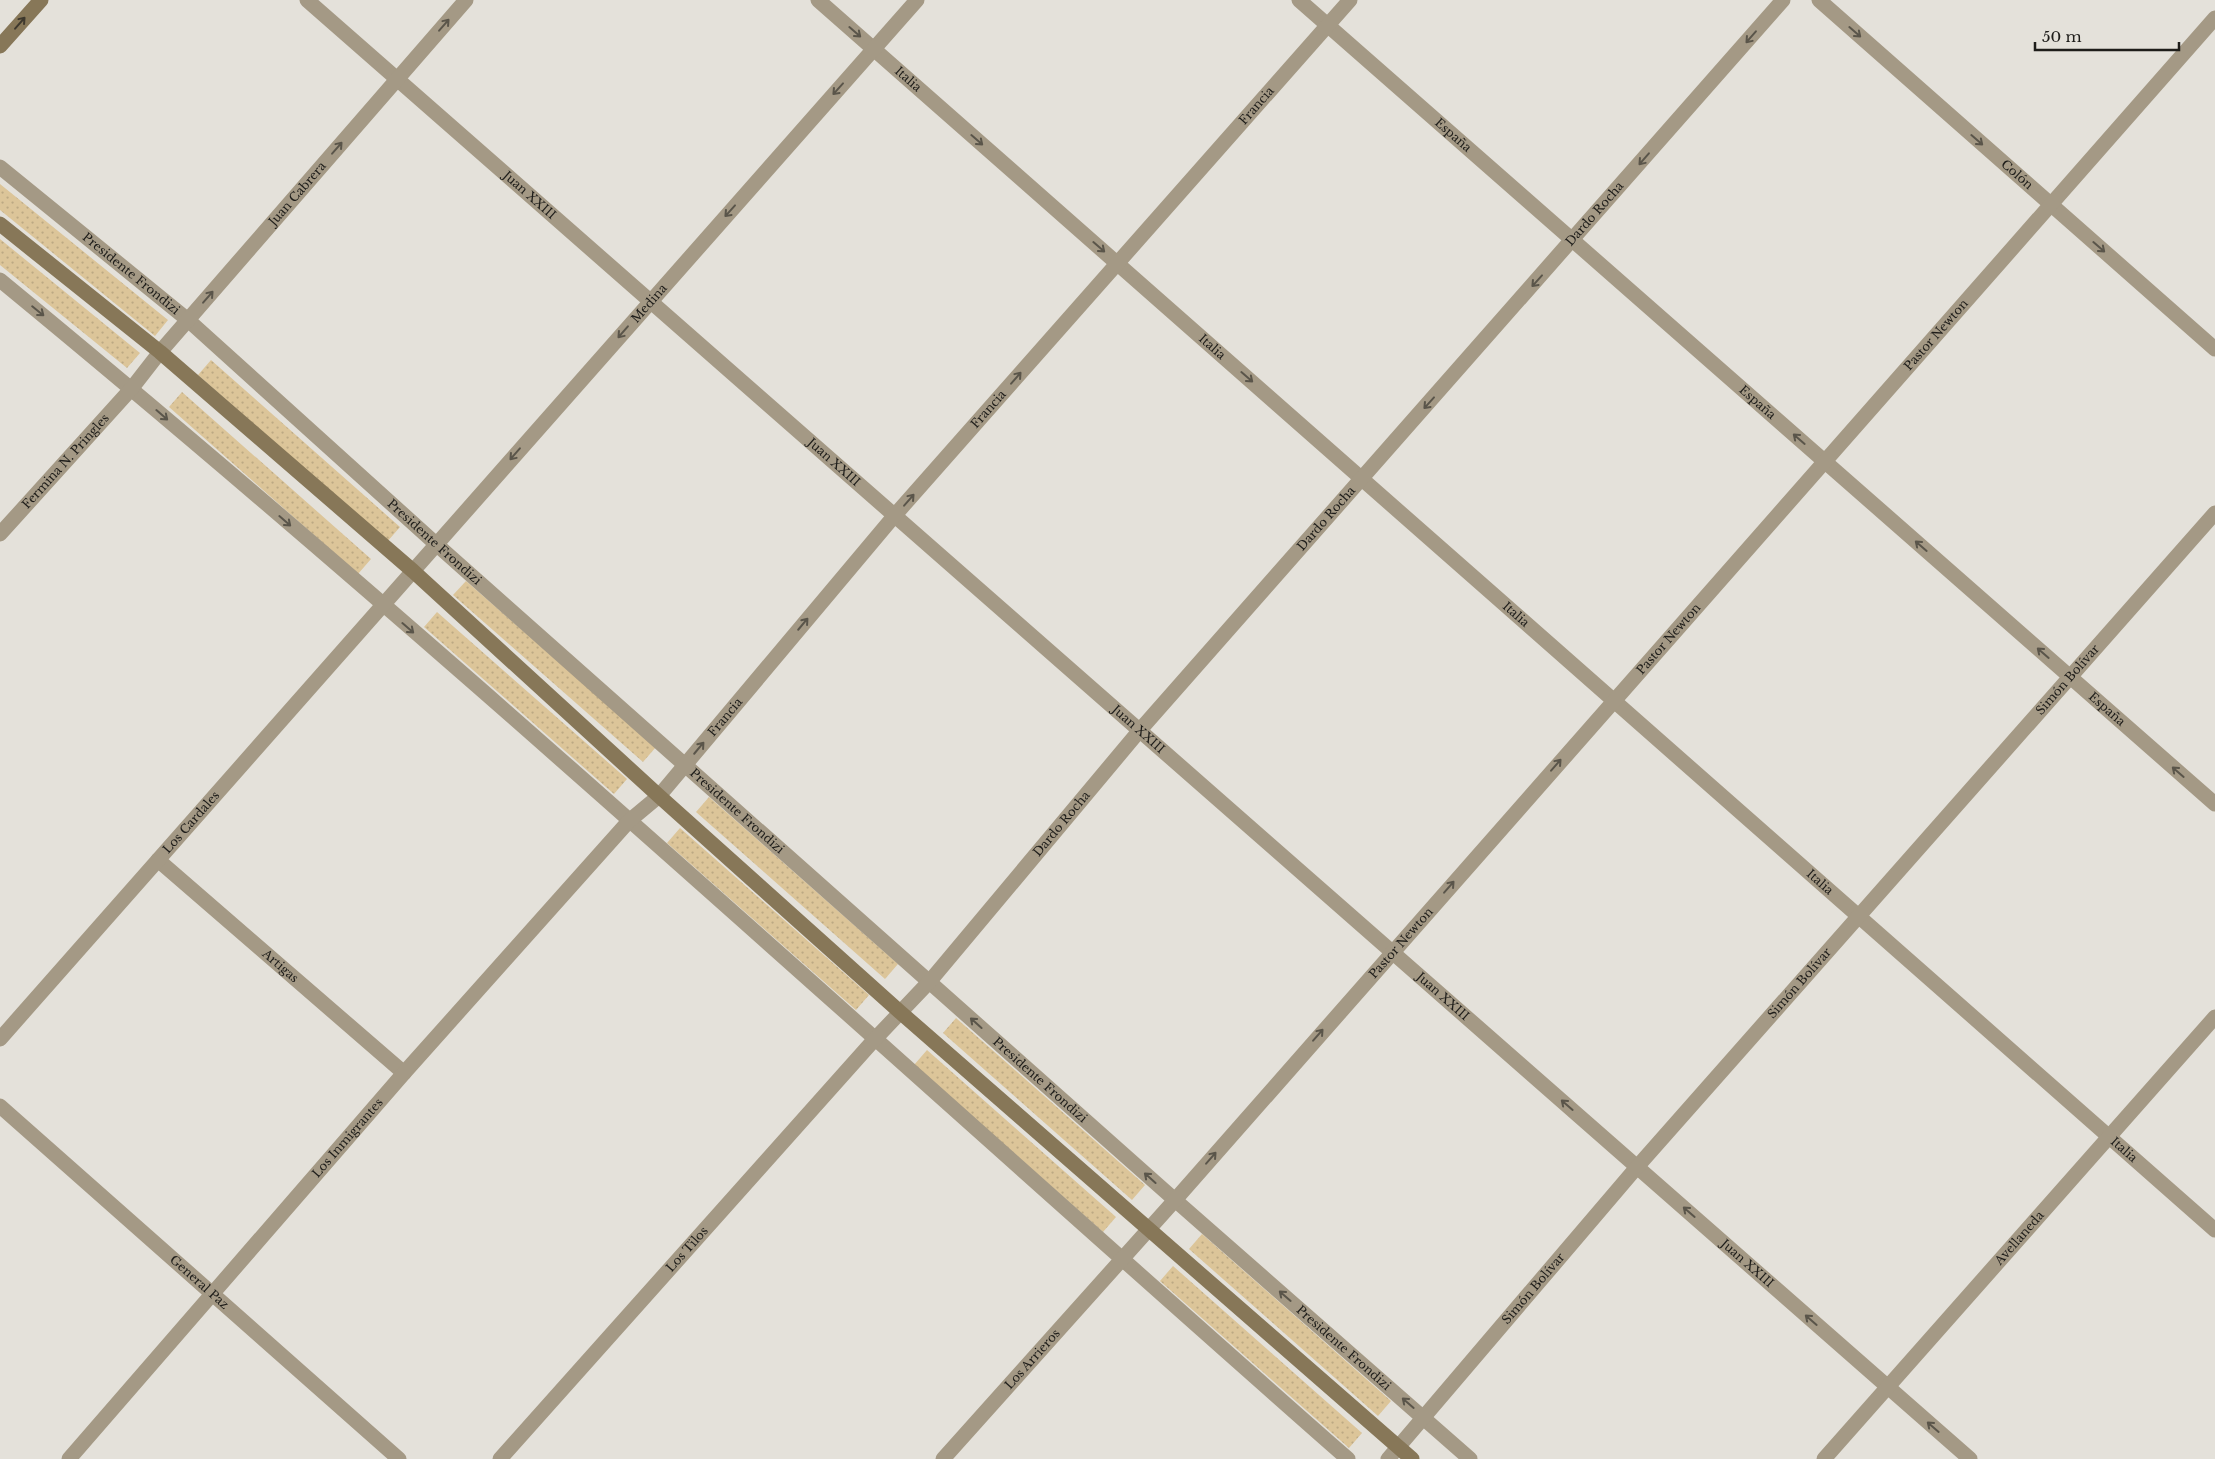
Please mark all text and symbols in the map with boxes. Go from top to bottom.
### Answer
one-way arrow [14,17,26,30]
one-way arrow [438,19,449,32]
scale bar [2035,20,2179,52]
one-way arrow [848,26,861,38]
one-way arrow [1849,26,1862,38]
text: 50 m [2042,27,2082,46]
one-way arrow [1745,30,1757,43]
street label: Italia [892,63,925,95]
one-way arrow [832,82,844,95]
street label: Francia [1235,83,1277,128]
street label: España [1432,115,1475,155]
one-way arrow [970,134,983,145]
one-way arrow [1971,134,1984,145]
one-way arrow [331,141,342,154]
one-way arrow [1639,152,1650,165]
street label: Colón [1998,156,2036,192]
street label: Juan Cabrera [264,158,329,230]
street label: Juan XXIII [499,166,559,222]
street label: Dardo Rocha [1562,178,1627,249]
one-way arrow [725,204,736,217]
street label: Presidente Frondizi [80,229,183,317]
one-way arrow [1092,241,1105,253]
one-way arrow [2093,241,2106,253]
one-way arrow [1531,275,1543,288]
street label: Medina [628,280,670,326]
one-way arrow [202,291,214,304]
street label: Pastor Newton [1901,296,1971,373]
one-way arrow [31,305,44,316]
one-way arrow [617,326,629,339]
street label: Italia [1196,331,1229,363]
one-way arrow [1010,372,1021,385]
one-way arrow [1240,372,1253,383]
street label: España [1736,382,1779,422]
street label: Francia [967,387,1009,431]
one-way arrow [1423,396,1435,409]
one-way arrow [156,409,169,421]
street label: Fermina N. Pringles [19,411,112,511]
street label: Juan XXIII [803,433,864,489]
one-way arrow [1792,433,1805,445]
one-way arrow [510,447,521,460]
street label: Dardo Rocha [1294,483,1358,554]
one-way arrow [903,493,914,506]
street label: Presidente Frondizi [384,496,485,588]
one-way arrow [279,516,292,527]
one-way arrow [1915,541,1928,552]
street label: Italia [1500,598,1533,630]
street label: Pastor Newton [1633,600,1703,677]
one-way arrow [798,617,809,630]
one-way arrow [401,622,414,634]
street label: Simón Bolívar [2032,641,2102,718]
one-way arrow [2037,648,2050,659]
street label: España [2086,689,2129,729]
street label: Francia [704,694,746,739]
street label: Juan XXIII [1108,701,1168,756]
one-way arrow [693,742,704,755]
one-way arrow [1551,759,1562,772]
street label: Presidente Frondizi [687,765,788,857]
one-way arrow [2172,766,2185,778]
street label: Dardo Rocha [1030,787,1093,859]
street label: Los Cardales [159,788,222,856]
street label: Italia [1804,866,1837,898]
one-way arrow [1443,881,1454,894]
street label: Pastor Newton [1365,904,1436,981]
street label: Simón Bolívar [1764,944,1834,1021]
street label: Artigas [259,945,302,985]
street label: Juan XXIII [1412,968,1473,1023]
one-way arrow [970,1017,983,1029]
one-way arrow [1313,1029,1324,1042]
street label: Presidente Frondizi [990,1034,1090,1125]
street label: Los Inmigrantes [309,1095,386,1181]
one-way arrow [1560,1100,1573,1111]
street label: Italia [2108,1134,2141,1165]
one-way arrow [1206,1151,1217,1164]
one-way arrow [1143,1172,1156,1183]
one-way arrow [1682,1207,1695,1218]
street label: Avellaneda [1991,1207,2047,1269]
street label: Los Tilos [663,1223,711,1275]
street label: Juan XXIII [1717,1235,1777,1290]
street label: Simón Bolívar [1498,1249,1568,1327]
street label: General Paz [167,1252,232,1312]
one-way arrow [1279,1290,1292,1302]
street label: Presidente Frondizi [1293,1302,1394,1393]
one-way arrow [1805,1314,1818,1325]
street label: Los Arrieros [1001,1326,1063,1392]
one-way arrow [1401,1397,1414,1409]
one-way arrow [1927,1421,1940,1433]

